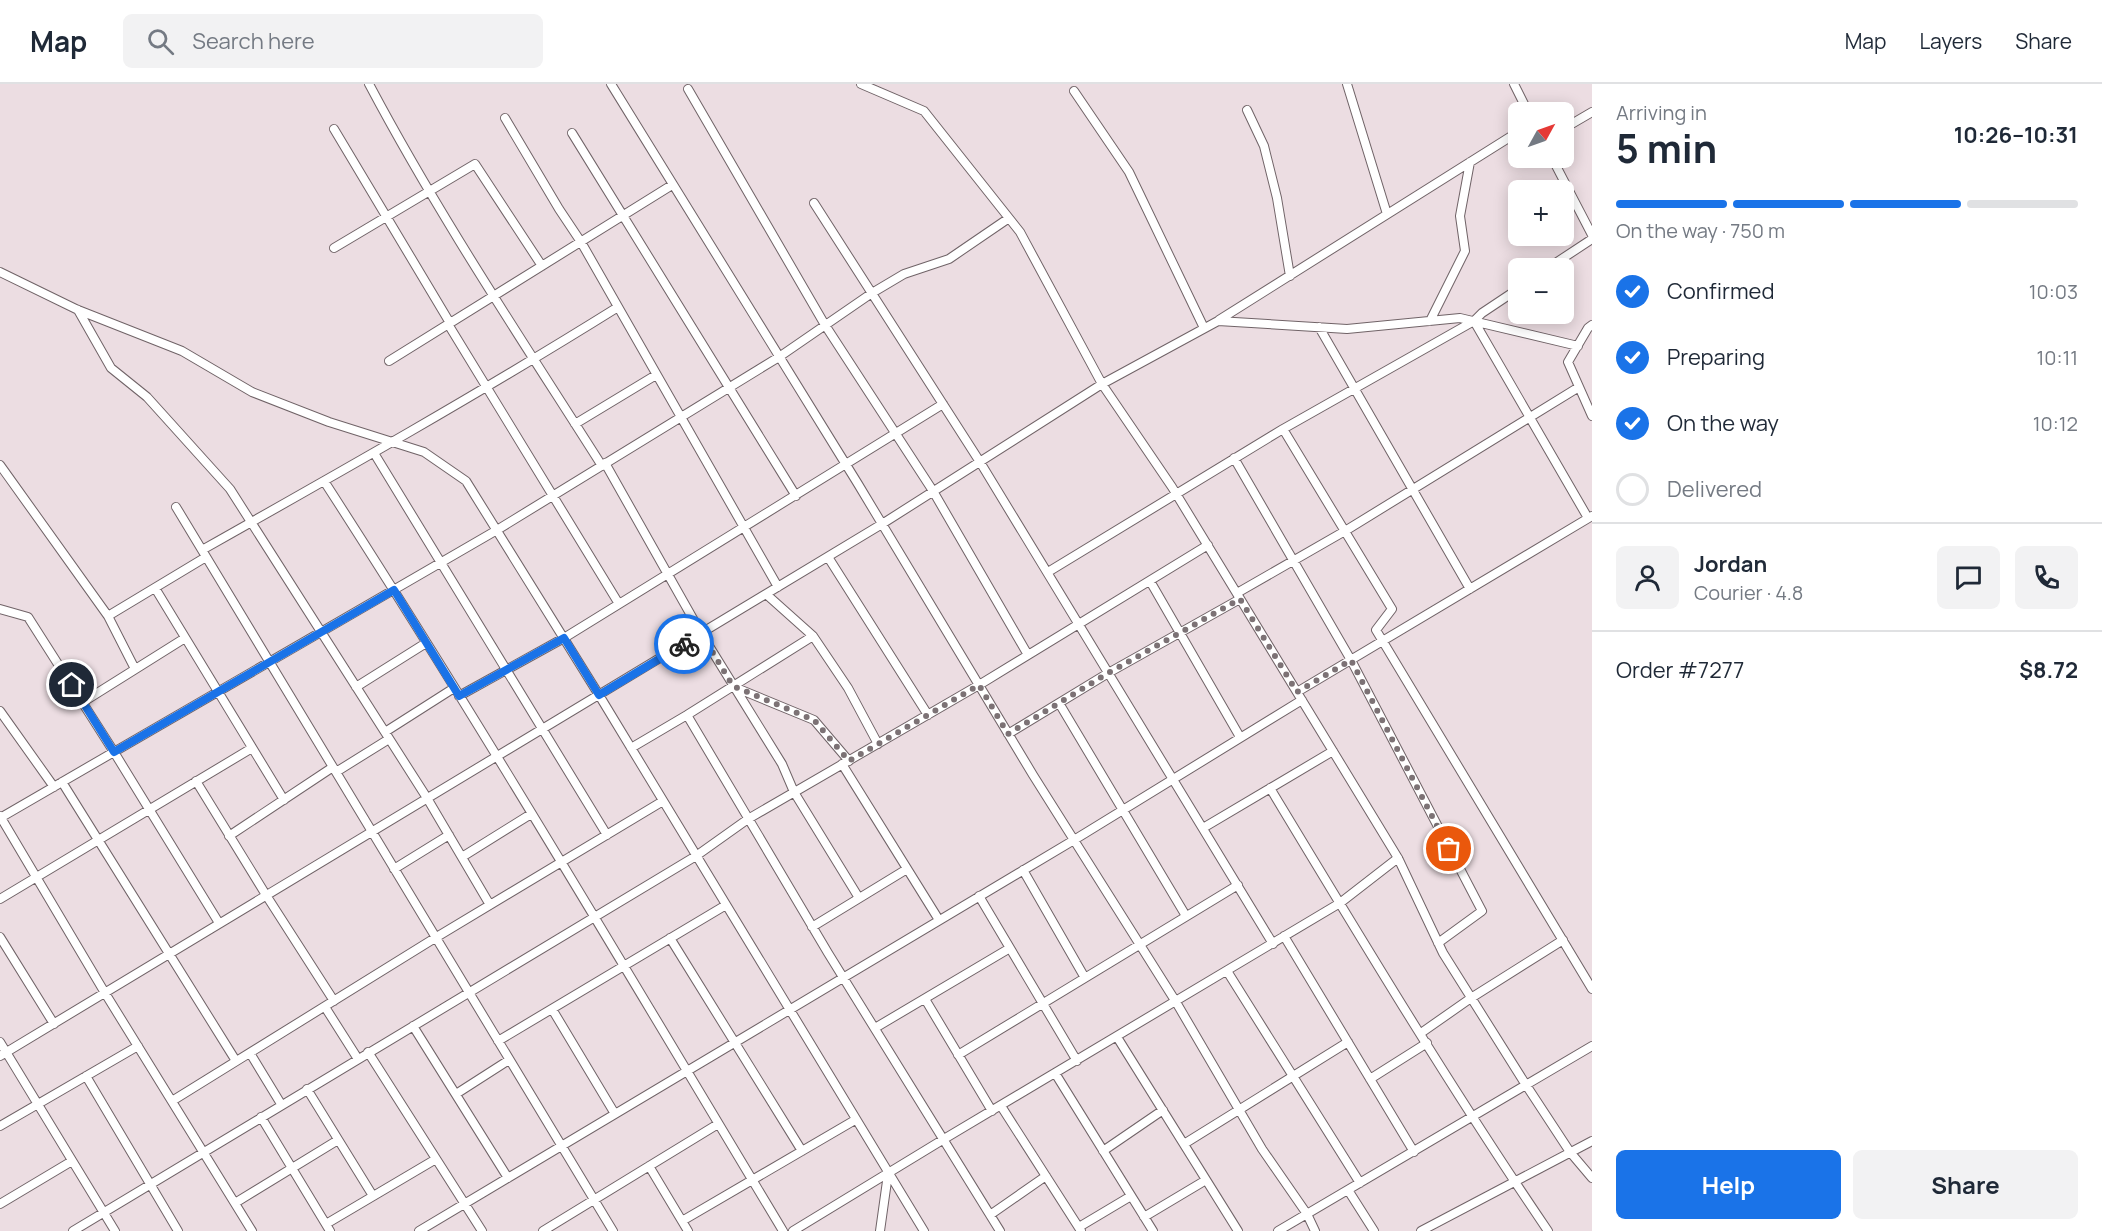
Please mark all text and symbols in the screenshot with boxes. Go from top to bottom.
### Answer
search box [123,14,543,68]
text: Map [30,22,87,60]
icon: search [144,25,177,58]
text: Search here [192,26,315,56]
text: Map [1845,27,1886,55]
text: Layers [1919,27,1982,55]
text: Share [2015,27,2072,55]
text: Arriving in [1616,99,1707,126]
north arrow [1508,102,1574,168]
map controls [1508,102,1574,324]
text: 10:26–10:31 [1954,120,2078,150]
text: 5 min [1616,121,1717,175]
button: + [1508,180,1574,246]
text: On the way · 750 m [1616,217,1785,244]
button: − [1508,258,1574,324]
icon: check [1616,275,1649,308]
text: Confirmed [1667,276,1775,306]
text: 10:03 [2029,278,2078,305]
icon: check [1616,341,1649,374]
text: Preparing [1667,342,1765,372]
text: 10:11 [2036,344,2078,371]
icon: check [1616,407,1649,440]
text: On the way [1667,408,1779,438]
text: 10:12 [2033,410,2078,437]
text: Delivered [1667,474,1762,504]
button: person [1616,546,1679,609]
button: chat [1937,546,2000,609]
button: phone [2015,546,2078,609]
text: Jordan [1694,549,1767,579]
text: Courier · 4.8 [1694,579,1803,606]
courier [654,614,714,674]
icon: bike [668,628,701,661]
text: Order #7277 [1616,655,1744,685]
text: $8.72 [2019,655,2078,685]
pin [46,659,97,710]
icon: home [55,668,88,701]
pin [1423,823,1474,874]
icon: bag [1432,832,1465,865]
button: Help [1616,1150,1841,1219]
button: Share [1853,1150,2078,1219]

